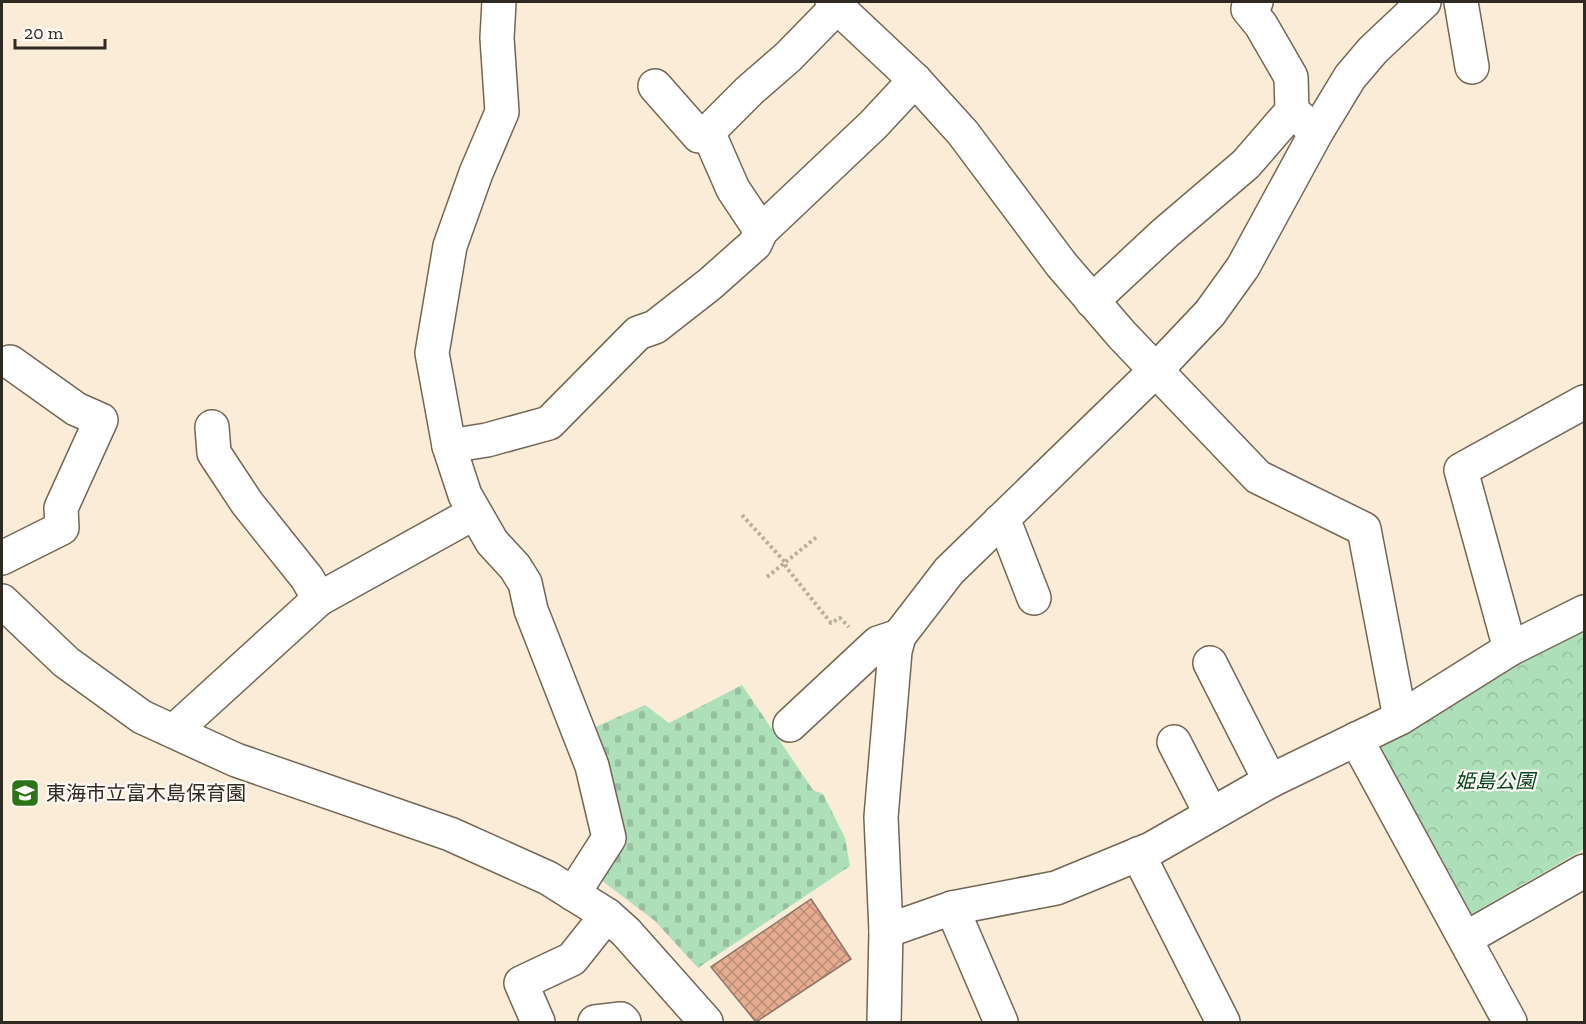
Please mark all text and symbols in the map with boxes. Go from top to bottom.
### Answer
scale bar [15,12,105,50]
text: 20 m [24,22,64,44]
park label: 姫島公園 [1455,769,1538,793]
school or university icon: 東海市立富木島保育園 [9,777,41,809]
place label: 東海市立富木島保育園 [46,781,246,805]

